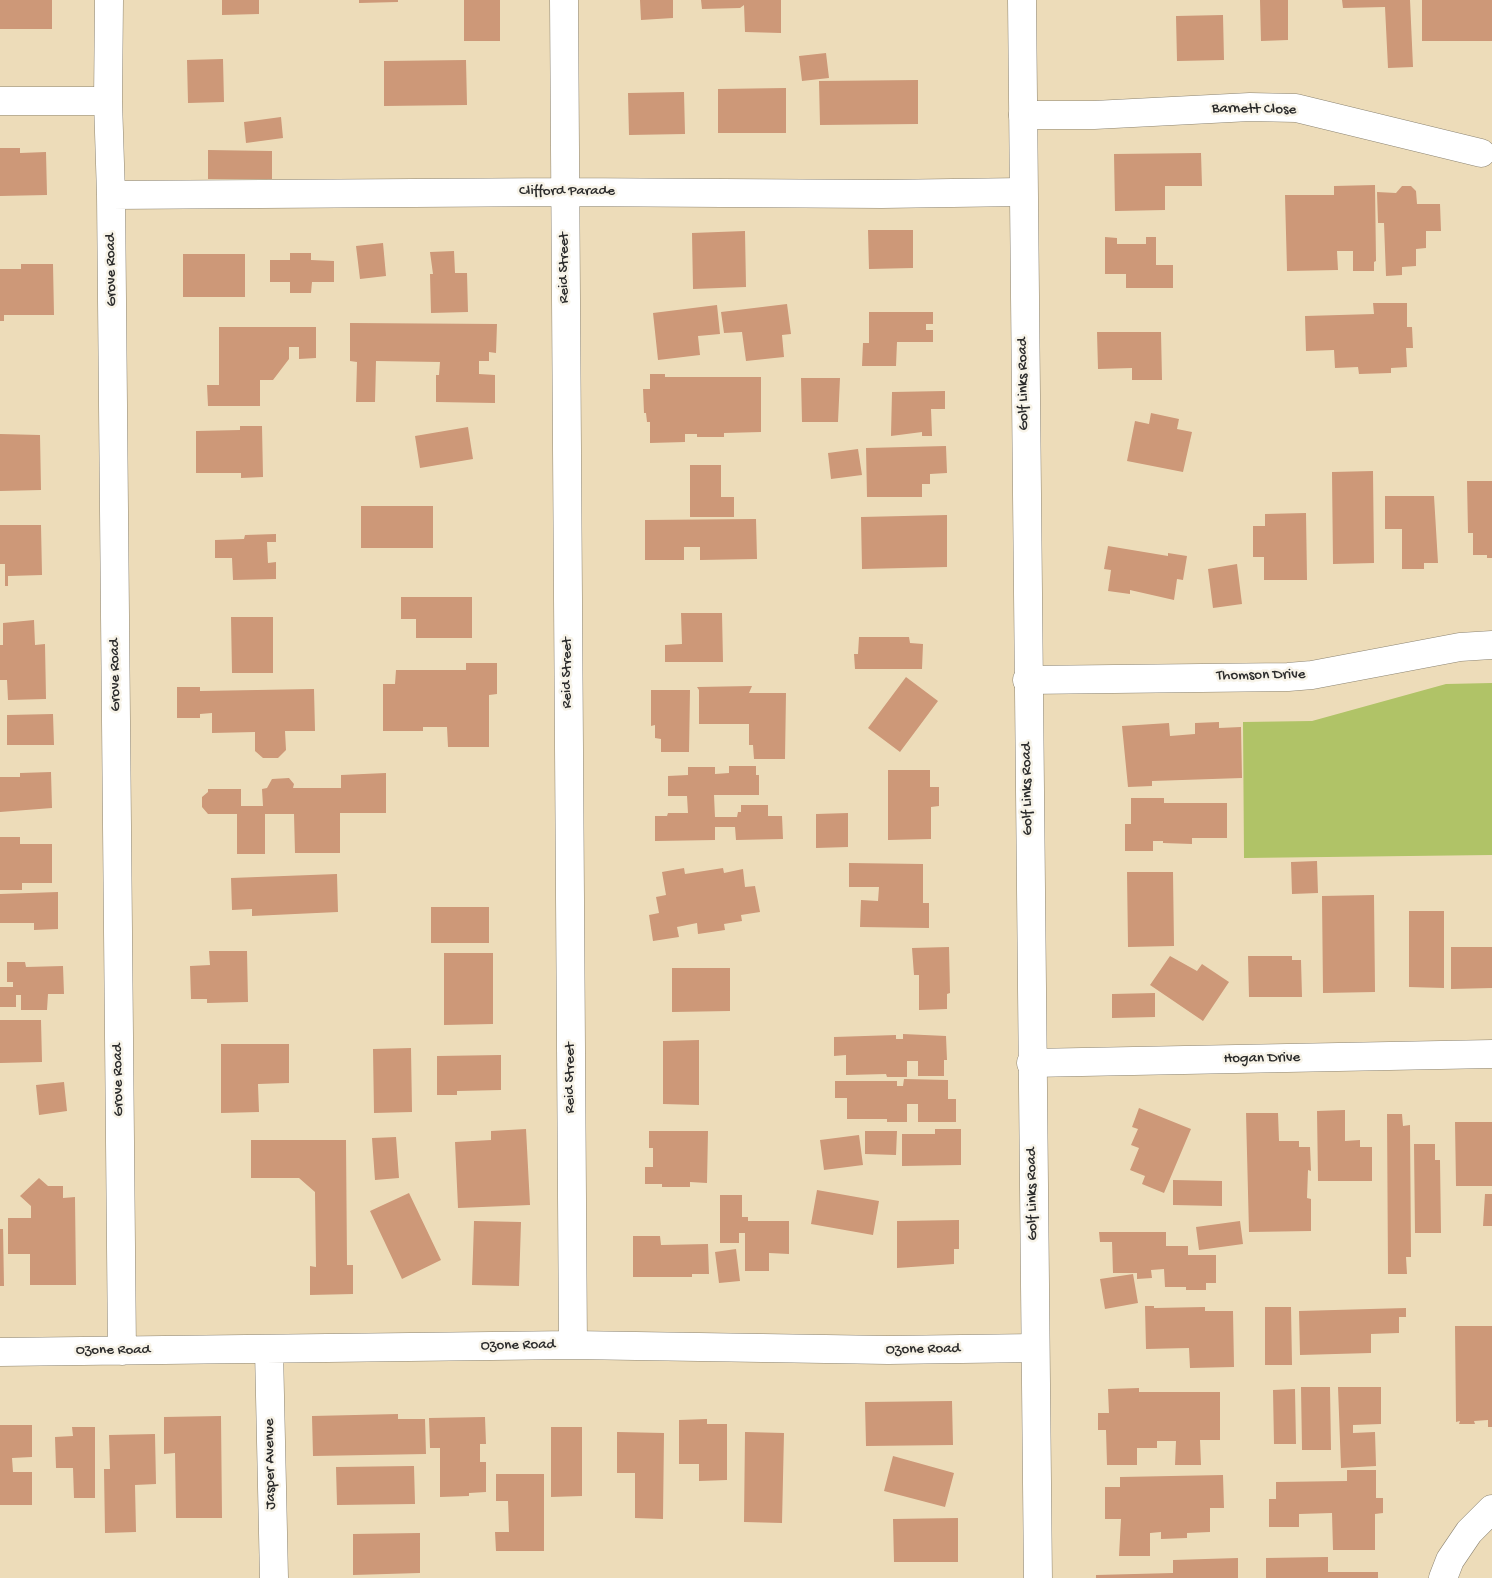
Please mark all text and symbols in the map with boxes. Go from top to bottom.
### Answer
street label: Barnett Close [1212,100,1296,120]
street label: Clifford Parade [519,183,615,201]
street label: Reid Street [556,232,574,304]
street label: Grove Road [102,233,122,307]
street label: Golf Links Road [1014,337,1034,431]
street label: Reid Street [559,637,577,709]
street label: Grove Road [106,638,126,712]
street label: Thomson Drive [1216,666,1306,686]
street label: Golf Links Road [1018,742,1038,836]
street label: Reid Street [562,1042,580,1114]
street label: Grove Road [109,1043,129,1117]
street label: Hogan Drive [1224,1049,1300,1069]
street label: Golf Links Road [1023,1147,1043,1241]
street label: Ozone Road [481,1336,555,1356]
street label: Ozone Road [886,1340,960,1360]
street label: Ozone Road [76,1342,150,1360]
street label: Jasper Avenue [261,1418,281,1510]

